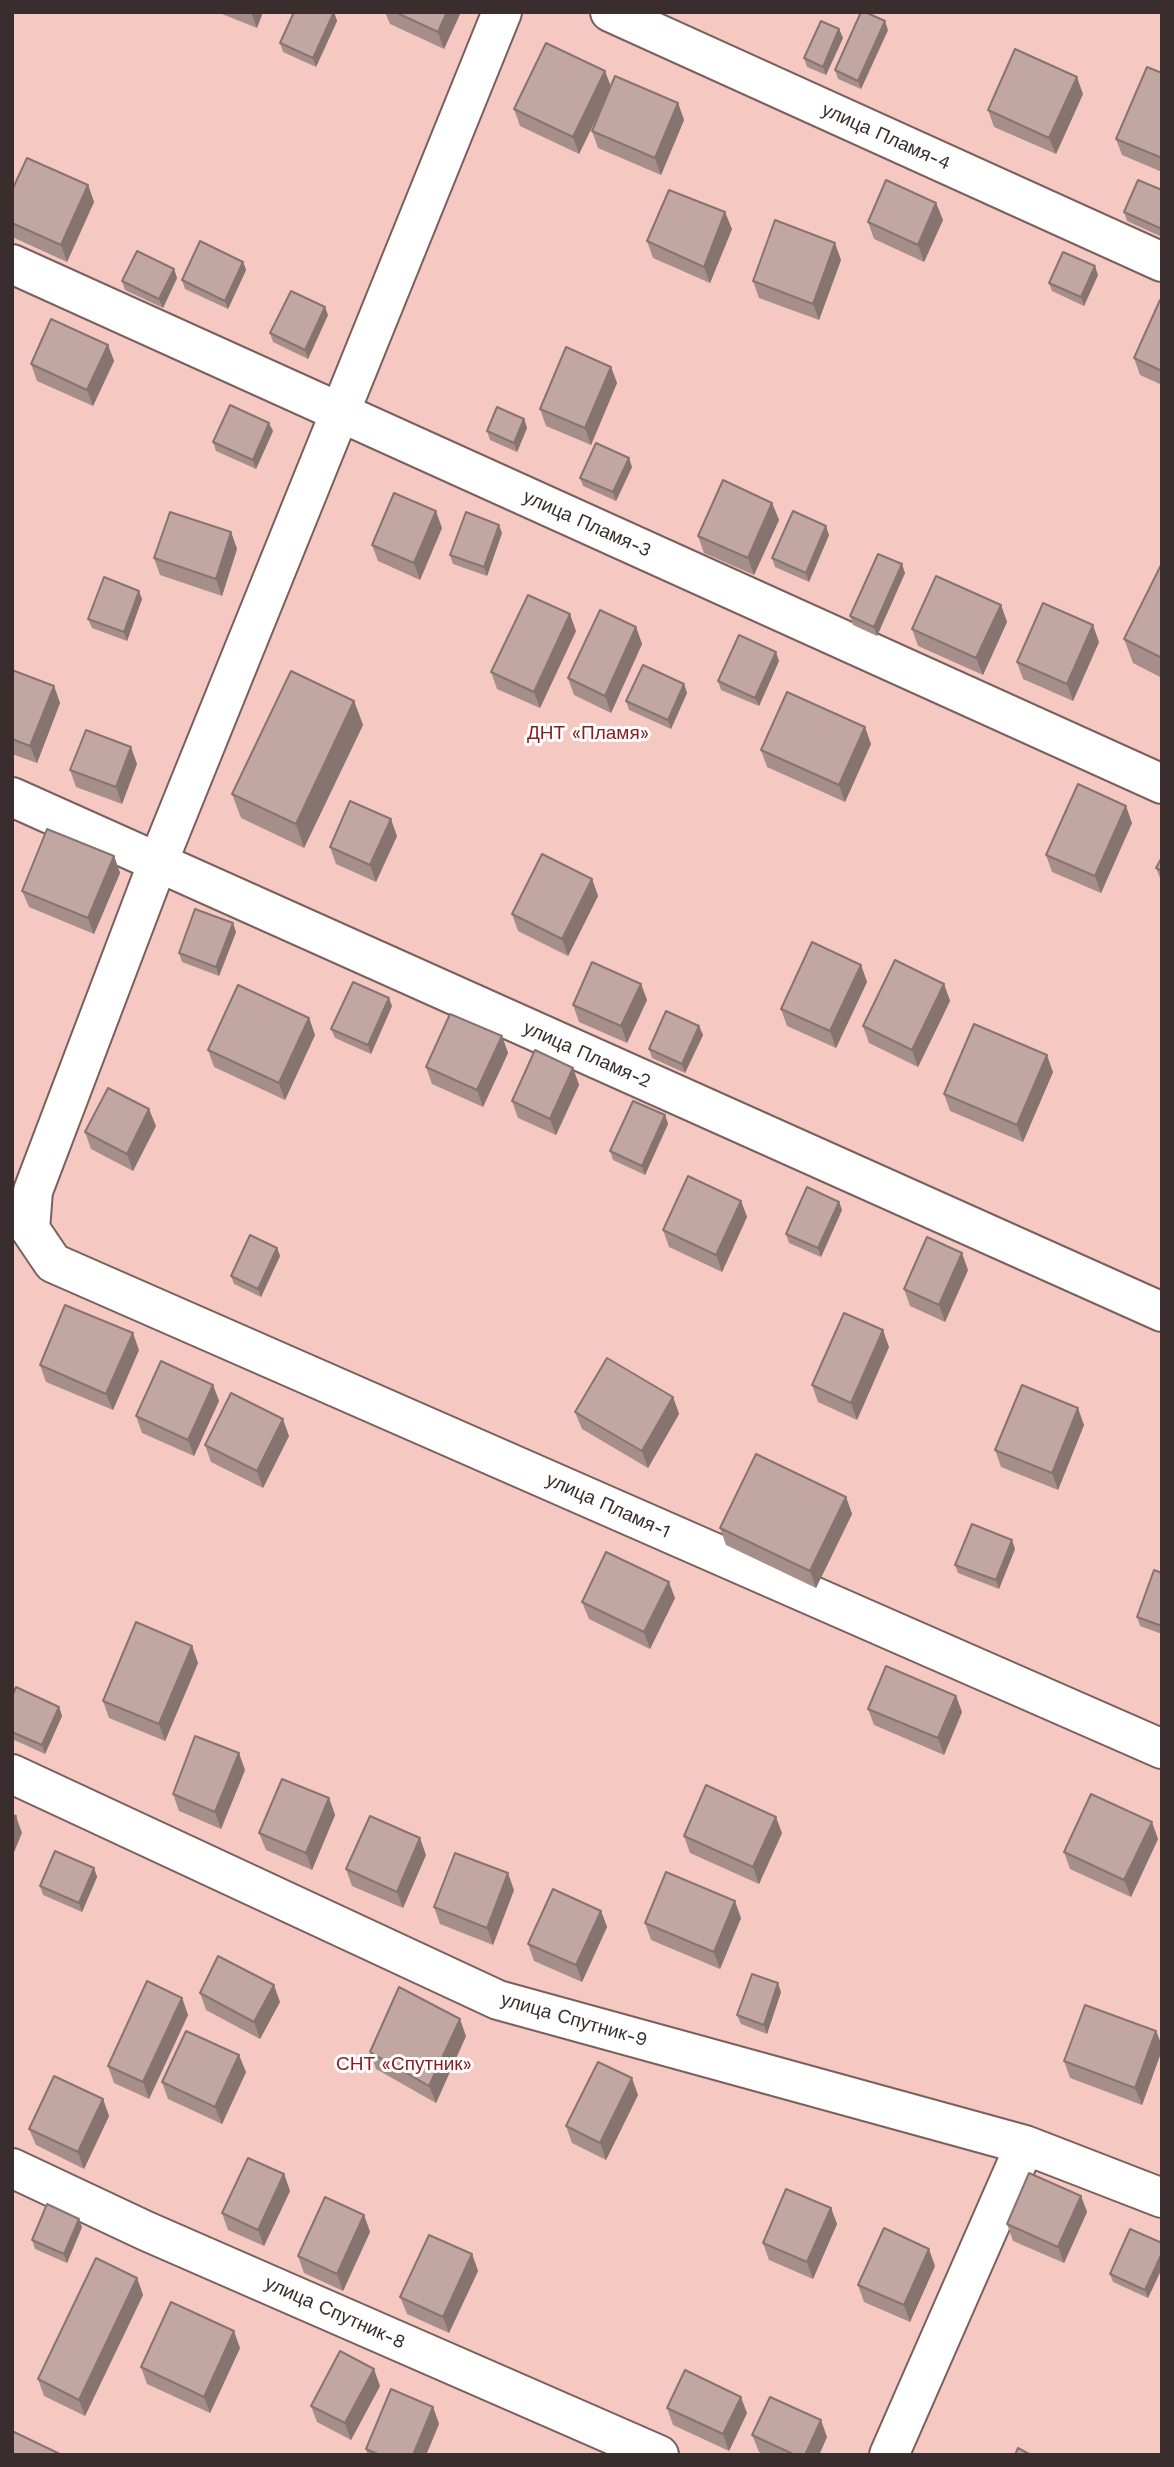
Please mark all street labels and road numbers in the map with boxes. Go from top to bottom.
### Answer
street label: улица Пламя-4 [818,98,954,176]
street label: улица Пламя-3 [519,486,655,562]
street label: улица Пламя-2 [520,1017,654,1093]
street label: улица Пламя-1 [542,1468,674,1544]
street label: улица Спутник-9 [498,1988,650,2052]
street label: улица Спутник-8 [261,2272,409,2354]

